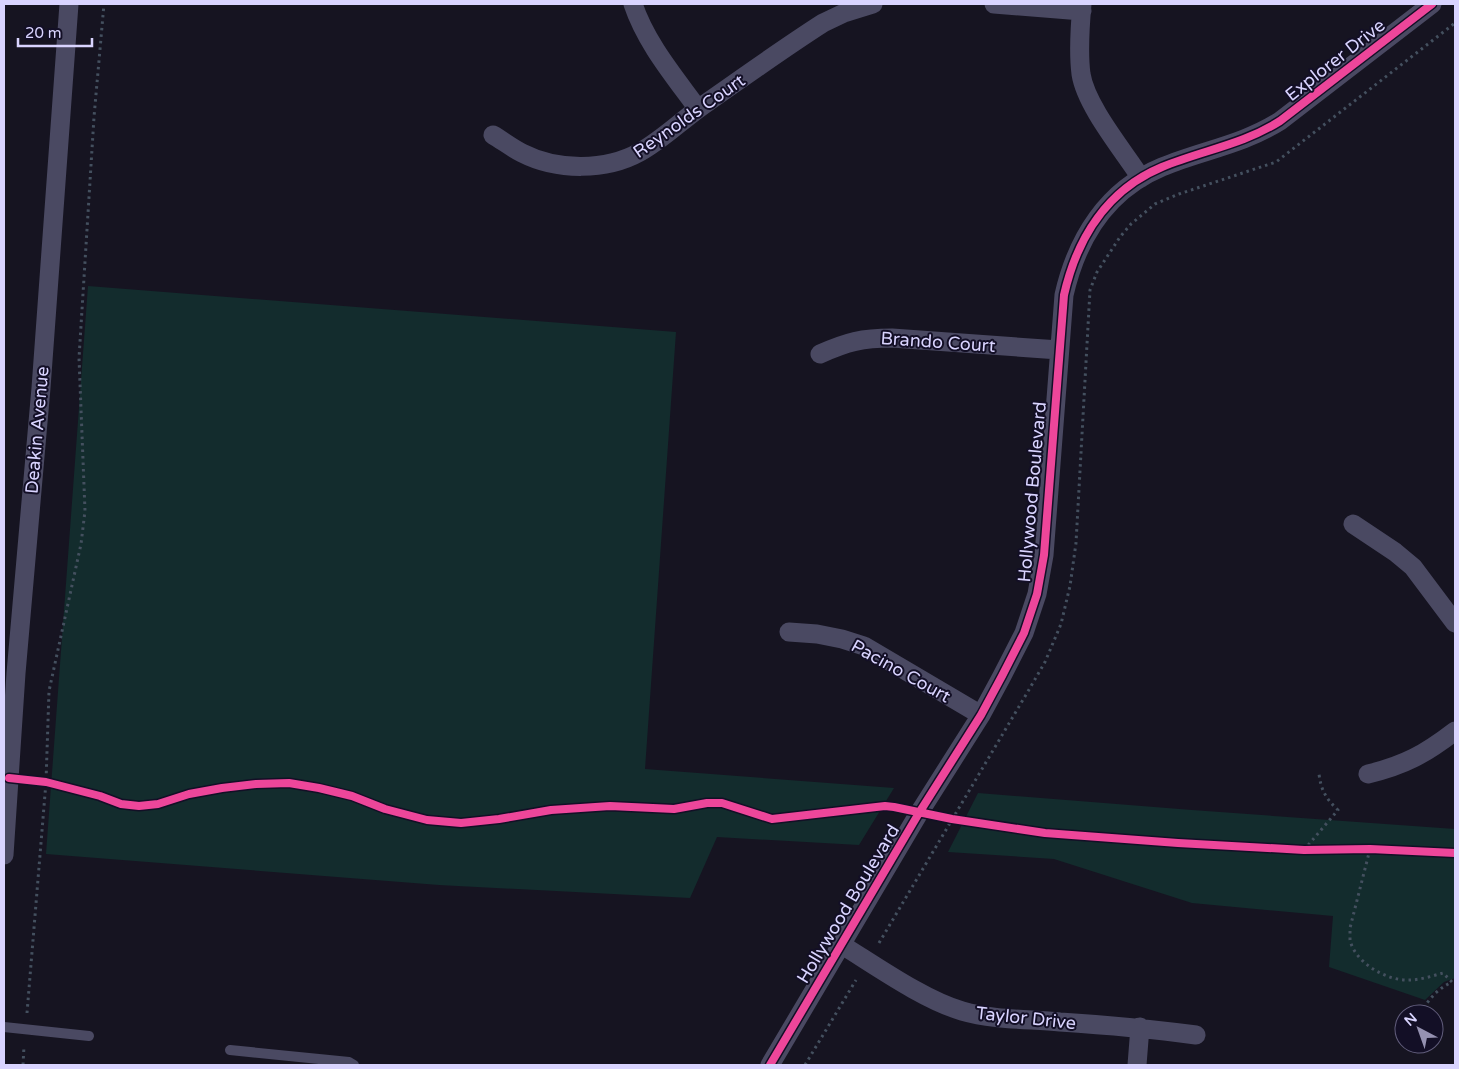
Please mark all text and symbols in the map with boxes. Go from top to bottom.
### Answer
street label: Explorer Drive [1281,14,1389,106]
scale bar [18,15,91,47]
text: 20 m [25,24,62,42]
street label: Reynolds Court [629,69,749,163]
street label: Brando Court [880,327,996,357]
street label: Deakin Avenue [20,365,54,495]
street label: Hollywood Boulevard [1013,401,1051,583]
street label: Pacino Court [847,635,955,707]
street label: Hollywood Boulevard [792,821,904,987]
street label: Taylor Drive [975,1002,1077,1034]
north arrow [1394,1004,1444,1054]
text: N [1401,1009,1421,1030]

